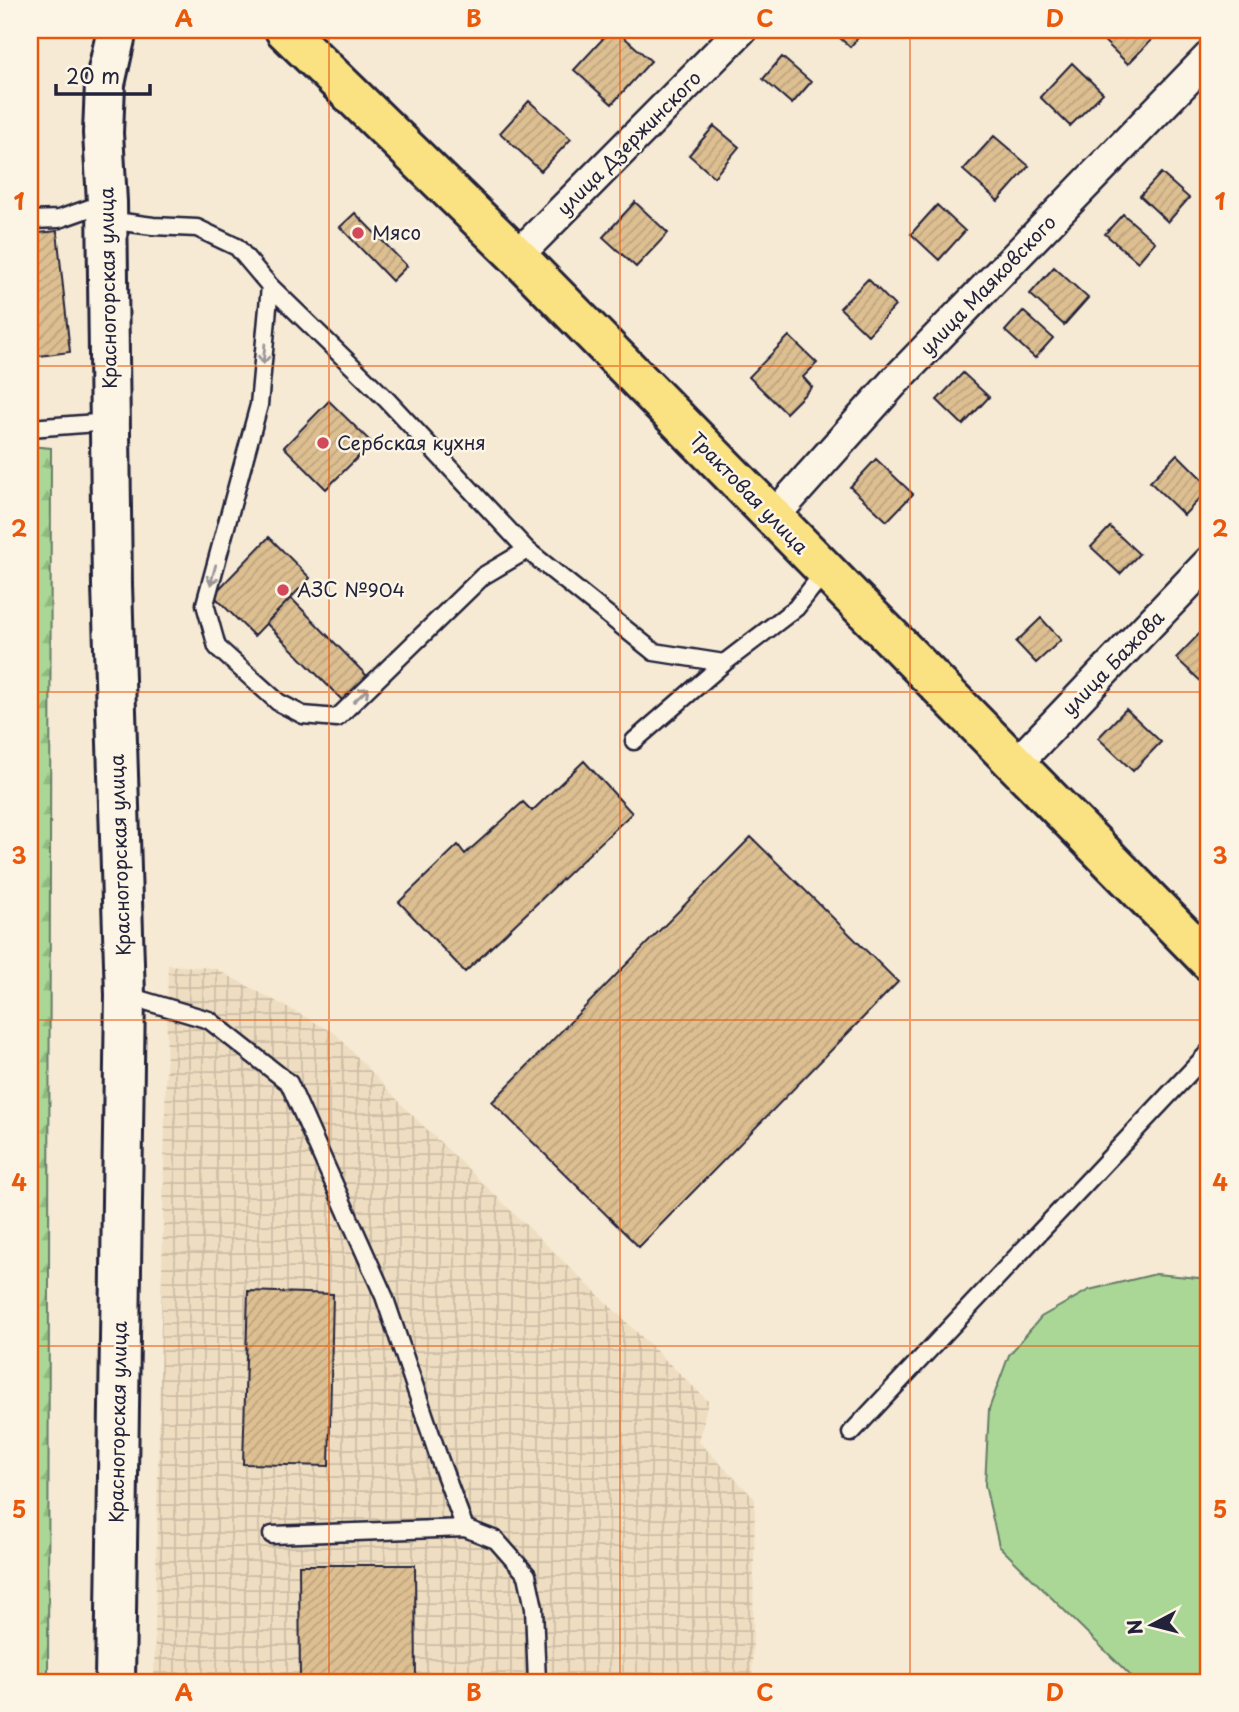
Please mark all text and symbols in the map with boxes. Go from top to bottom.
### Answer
text: A [175,0,193,35]
text: B [466,0,482,35]
text: C [756,0,774,35]
text: D [1046,0,1064,35]
scale bar [56,52,150,96]
text: 20 m [66,59,120,91]
street label: улица Дзержинского [550,64,707,221]
text: 1 [14,183,25,218]
text: 1 [1215,183,1226,218]
street label: Красногорская улица [91,187,123,389]
street label: улица Маяковского [913,208,1062,361]
place label: Мясо [372,218,421,246]
marker: Мясо [350,225,366,241]
one-way arrow [257,342,270,365]
street label: Трактовая улица [684,425,815,560]
place label: Сербская кухня [337,428,486,456]
marker: Сербская кухня [315,435,331,451]
text: 2 [11,510,27,545]
text: 2 [1212,510,1228,545]
one-way arrow [205,564,218,586]
place label: АЗС №904 [297,575,405,603]
marker: АЗС №904 [275,582,291,598]
street label: улица Бажова [1055,603,1170,721]
one-way arrow [352,686,369,703]
street label: Красногорская улица [101,754,137,956]
text: 3 [11,837,27,872]
text: 3 [1212,837,1228,872]
text: 4 [11,1164,27,1199]
text: 4 [1212,1164,1228,1199]
street label: Красногорская улица [101,1321,133,1523]
text: 5 [12,1491,26,1526]
text: 5 [1213,1491,1227,1526]
north arrow [1116,1590,1186,1660]
text: N [1119,1618,1149,1636]
text: A [175,1674,193,1709]
text: B [466,1674,482,1709]
text: C [756,1674,774,1709]
text: D [1046,1674,1064,1709]

